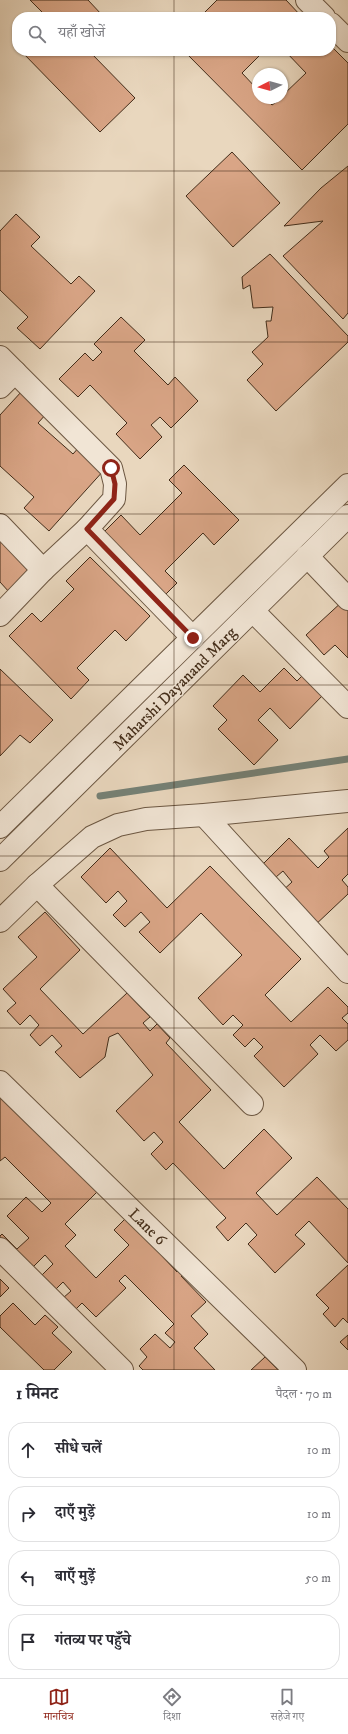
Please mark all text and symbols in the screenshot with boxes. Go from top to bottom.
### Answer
search box [12,12,336,56]
icon: search [26,23,48,45]
text: यहाँ खोजें [58,23,105,42]
north arrow [252,68,288,104]
route start [102,459,120,477]
street label: Maharshi Dayanand Marg [109,622,241,755]
route end [184,629,202,647]
street label: Lane 6 [124,1204,171,1250]
text: 1 मिनट [16,1383,58,1405]
text: पैदल · 70 m [276,1386,332,1402]
icon: ahead [17,1439,39,1461]
text: सीधे चलें [55,1439,102,1458]
text: 10 m [307,1442,331,1458]
icon: right [17,1503,39,1525]
text: दाएँ मुड़ें [55,1503,95,1522]
text: 10 m [307,1506,331,1522]
icon: left [17,1567,39,1589]
text: बाएँ मुड़ें [55,1567,95,1586]
text: 50 m [305,1570,331,1586]
icon: arrive [17,1631,39,1653]
text: गंतव्य पर पहुँचे [55,1631,131,1650]
tab: मानचित्र [44,1686,74,1727]
tab: दिशा [161,1686,183,1727]
tab: सहेजे गए [271,1686,304,1727]

